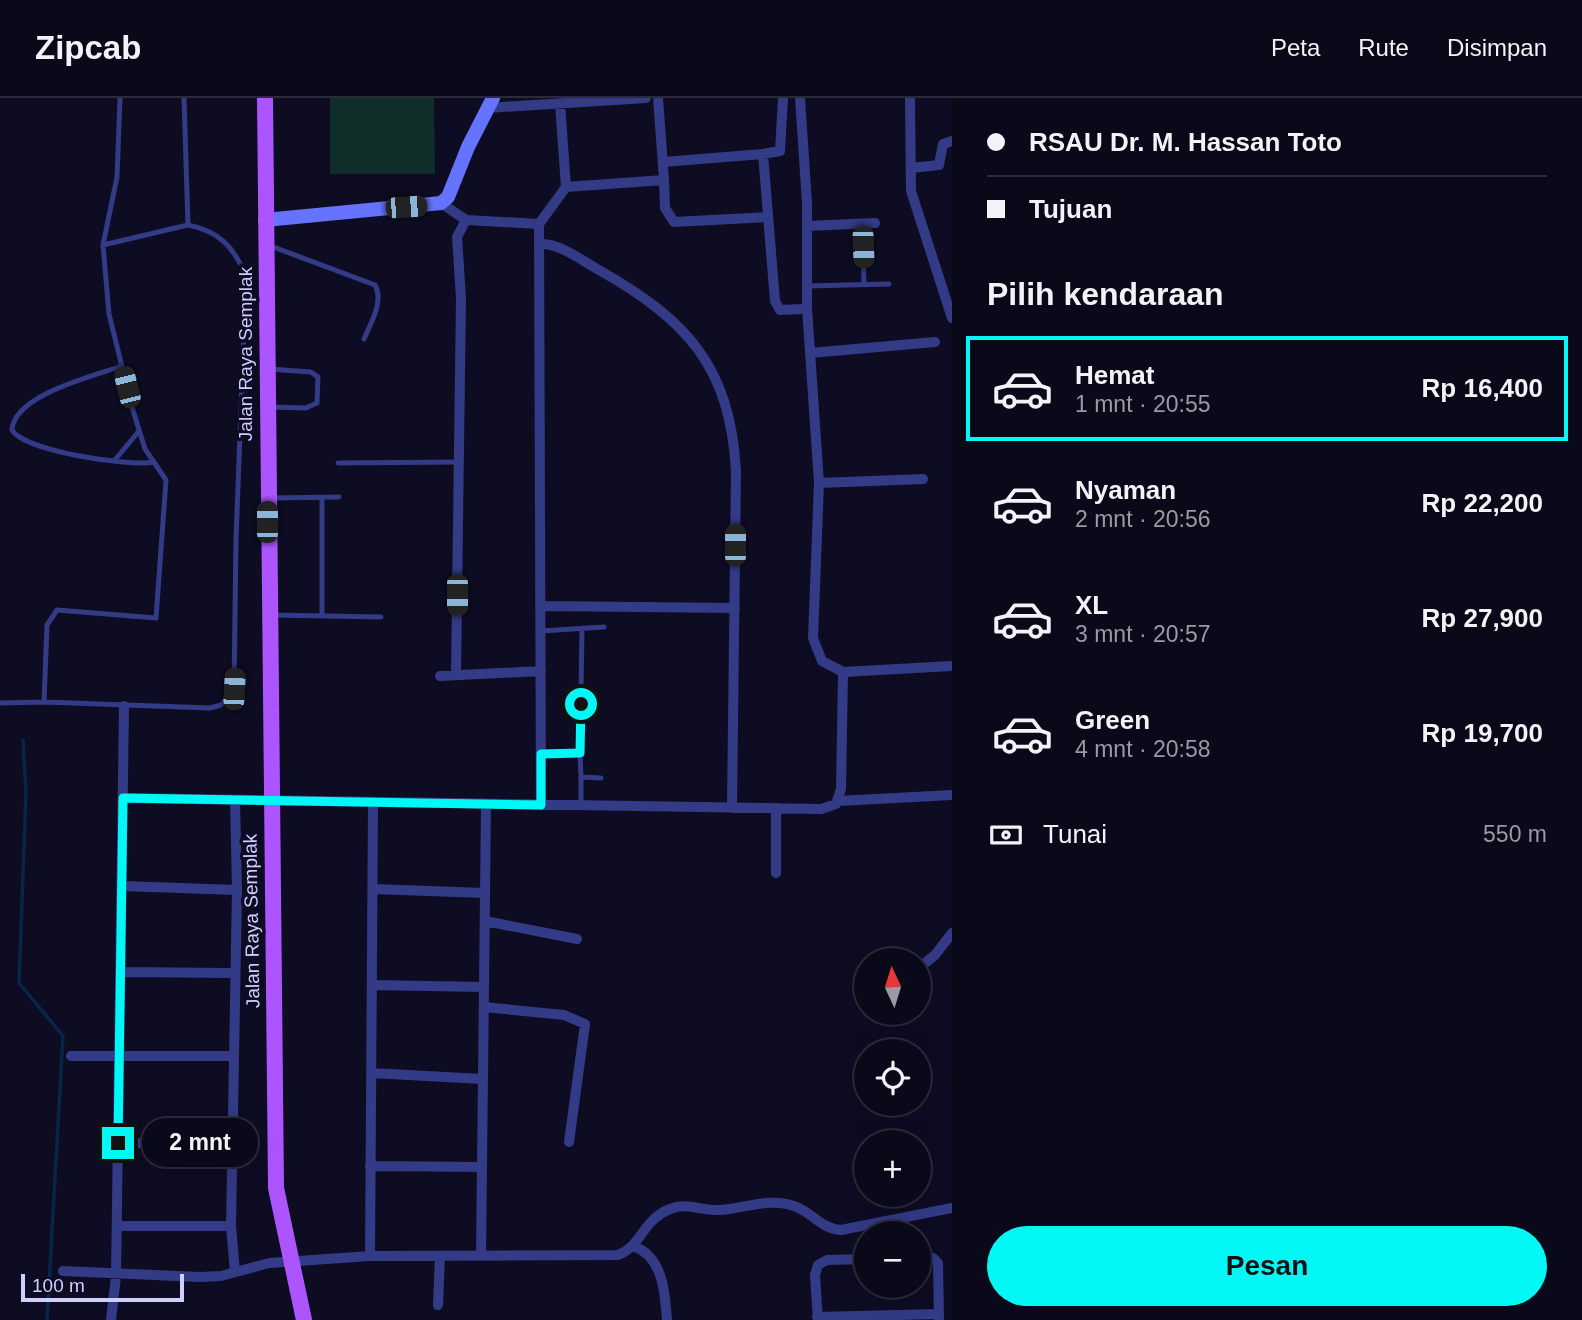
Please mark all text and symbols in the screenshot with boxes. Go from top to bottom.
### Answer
text: Zipcab [35,29,141,66]
text: Peta [1271,34,1320,61]
text: Rute [1358,34,1409,61]
text: Disimpan [1447,34,1547,61]
text: RSAU Dr. M. Hassan Toto [1029,127,1342,157]
text: Tujuan [1029,194,1112,224]
car [385,195,428,219]
car [852,226,875,268]
street label: Jalan Raya Semplak [235,266,256,441]
text: Pilih kendaraan [987,276,1224,312]
icon: car [991,357,1054,420]
text: Hemat [1075,360,1154,390]
car [112,364,143,410]
text: Rp 16,400 [1422,373,1543,403]
text: 1 mnt · 20:55 [1075,391,1211,417]
icon: car [991,472,1054,535]
text: Nyaman [1075,475,1176,505]
text: Rp 22,200 [1422,488,1543,518]
car [257,501,278,543]
text: 2 mnt · 20:56 [1075,506,1211,532]
car [725,524,746,566]
car [447,574,468,616]
icon: car [991,587,1054,650]
text: XL [1075,590,1108,620]
text: Rp 27,900 [1422,603,1543,633]
text: 3 mnt · 20:57 [1075,621,1211,647]
car [223,667,246,711]
route start [565,688,597,720]
icon: car [991,702,1054,765]
text: Green [1075,705,1150,735]
text: Rp 19,700 [1422,718,1543,748]
text: 4 mnt · 20:58 [1075,736,1211,762]
icon: cash [987,816,1025,854]
text: Tunai [1043,819,1107,849]
text: 550 m [1483,821,1547,847]
street label: Jalan Raya Semplak [239,833,264,1008]
north arrow [854,948,931,1026]
map controls [854,948,931,1298]
button: locate [854,1039,931,1116]
callout: 2 mnt [142,1118,258,1168]
route end [102,1127,134,1159]
text: 2 mnt [169,1129,231,1155]
button: + [854,1130,931,1207]
button: − [854,1221,931,1298]
button: Pesan [987,1226,1547,1306]
scale bar [21,1271,184,1303]
text: 100 m [32,1275,85,1296]

